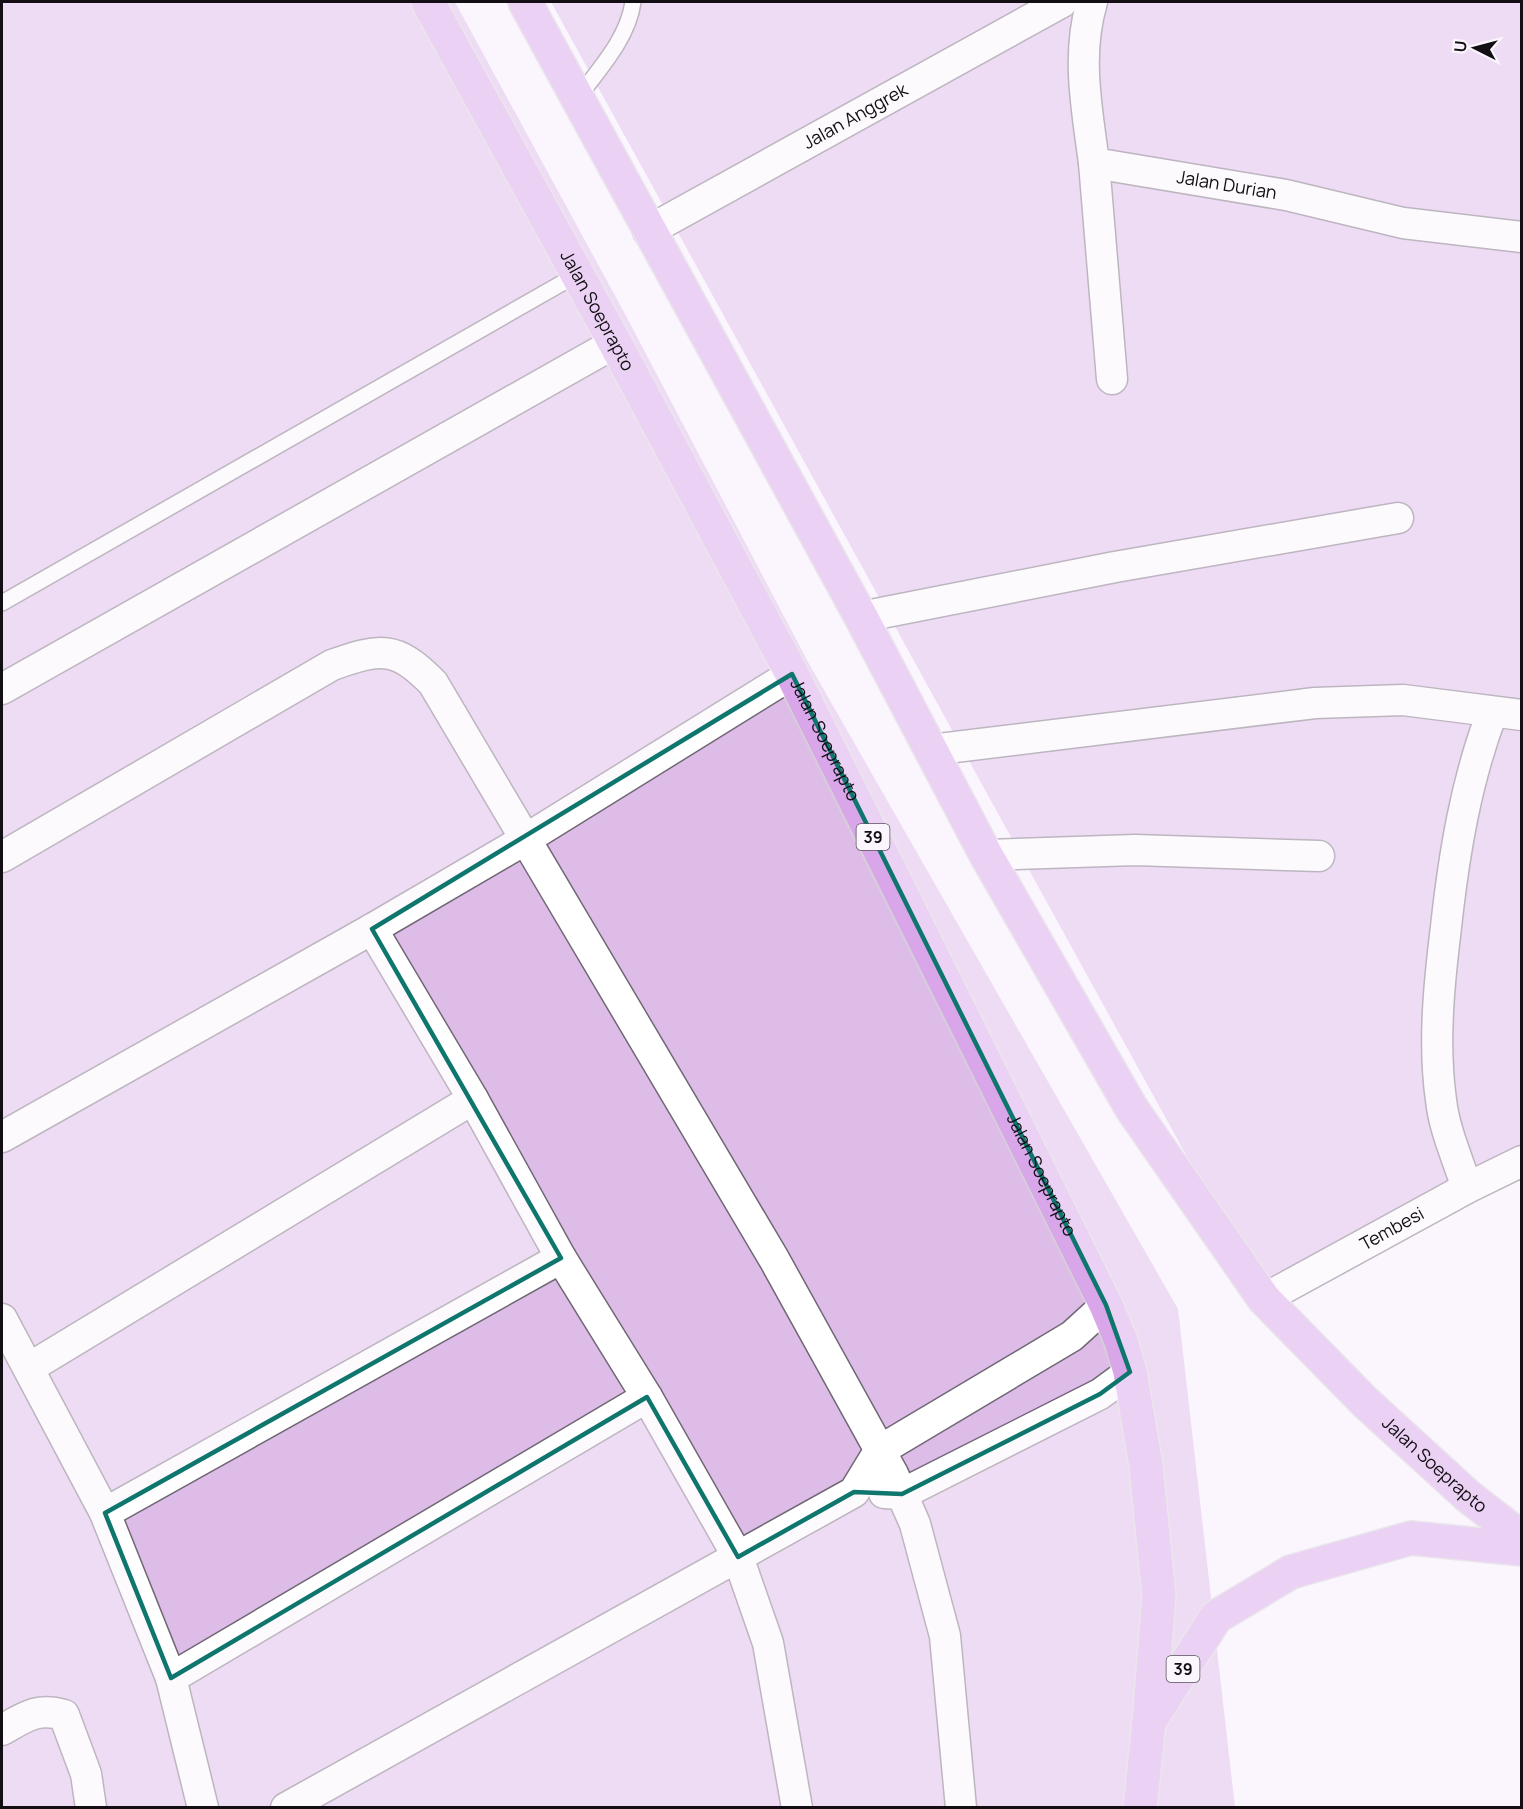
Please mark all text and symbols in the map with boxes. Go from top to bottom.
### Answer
north arrow [1445,18,1505,78]
text: U [1449,40,1472,53]
street label: Jalan Anggrek [798,76,912,154]
street label: Jalan Durian [1175,164,1279,204]
street label: Jalan Soeprapto [555,246,641,375]
street label: Jalan Soeprapto [785,674,866,805]
road number: 39 [856,824,890,850]
street label: Jalan Soeprapto [1002,1109,1083,1240]
street label: Tembesi [1355,1201,1428,1255]
street label: Jalan Soeprapto [1377,1411,1493,1518]
road number: 39 [1166,1656,1200,1682]

